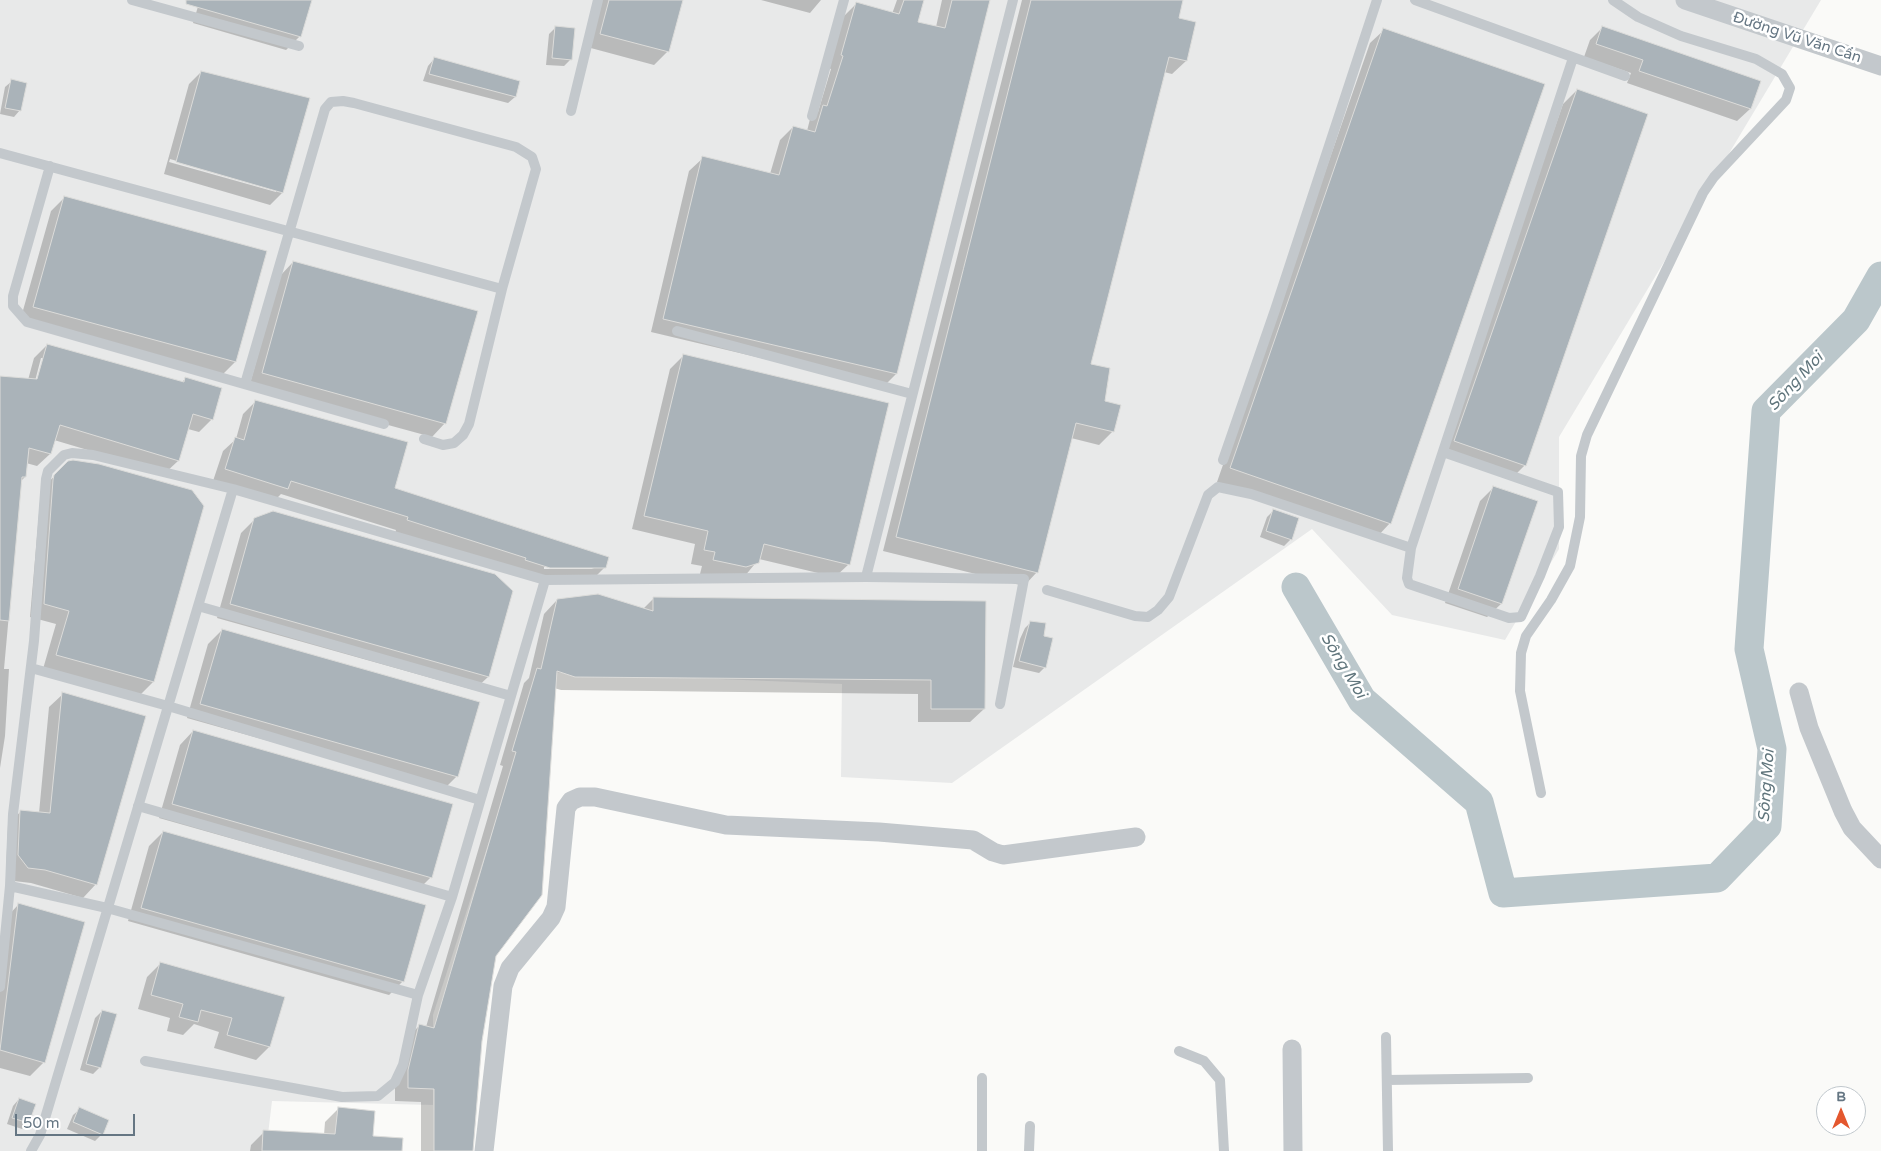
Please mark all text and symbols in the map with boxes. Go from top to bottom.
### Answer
street label: Đường Vũ Văn Cẩn [1731,9,1863,67]
water label: Sông Moi [1764,349,1828,415]
water label: Sông Moi [1316,630,1370,702]
water label: Sông Moi [1755,749,1779,823]
north arrow [1816,1086,1866,1136]
text: B [1836,1088,1846,1105]
scale bar [18,1104,138,1136]
text: 50 m [23,1114,60,1132]

